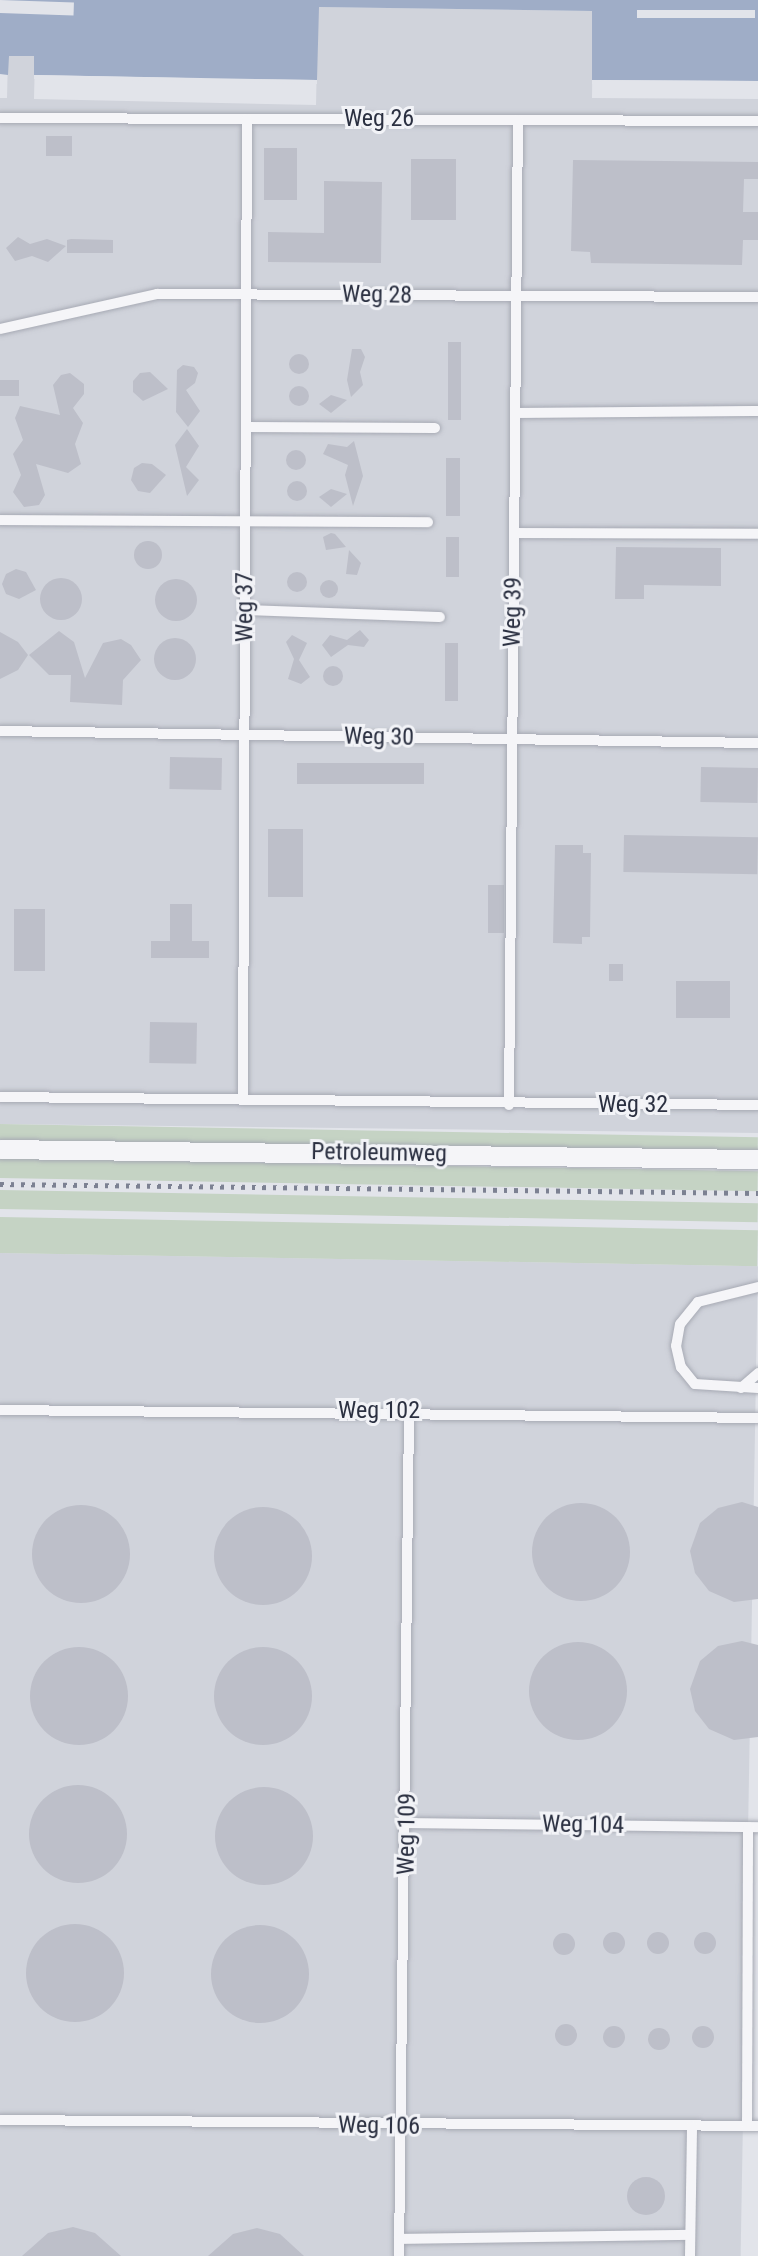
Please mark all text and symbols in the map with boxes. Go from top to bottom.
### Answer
street label: Weg 26 [344,105,414,133]
street label: Weg 28 [342,280,412,310]
street label: Weg 37 [231,572,259,642]
street label: Weg 39 [498,577,528,647]
street label: Weg 30 [344,722,414,752]
street label: Weg 32 [598,1091,668,1119]
street label: Petroleumweg [311,1137,447,1169]
street label: Weg 102 [338,1397,420,1425]
street label: Weg 109 [392,1793,422,1875]
street label: Weg 104 [542,1810,624,1840]
street label: Weg 106 [338,2111,420,2141]

